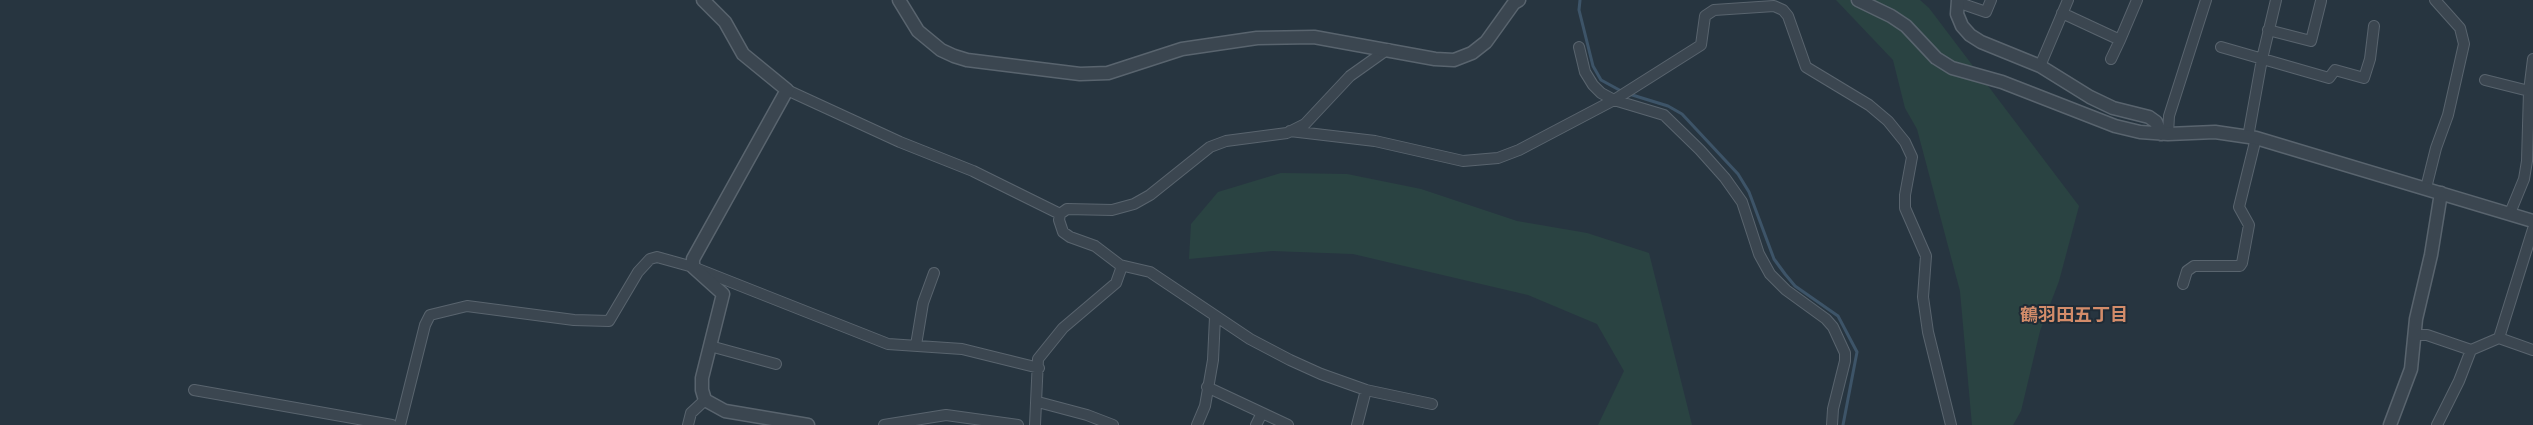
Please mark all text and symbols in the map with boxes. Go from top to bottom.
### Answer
district label: 鶴羽田五丁目 [2020,305,2128,327]

